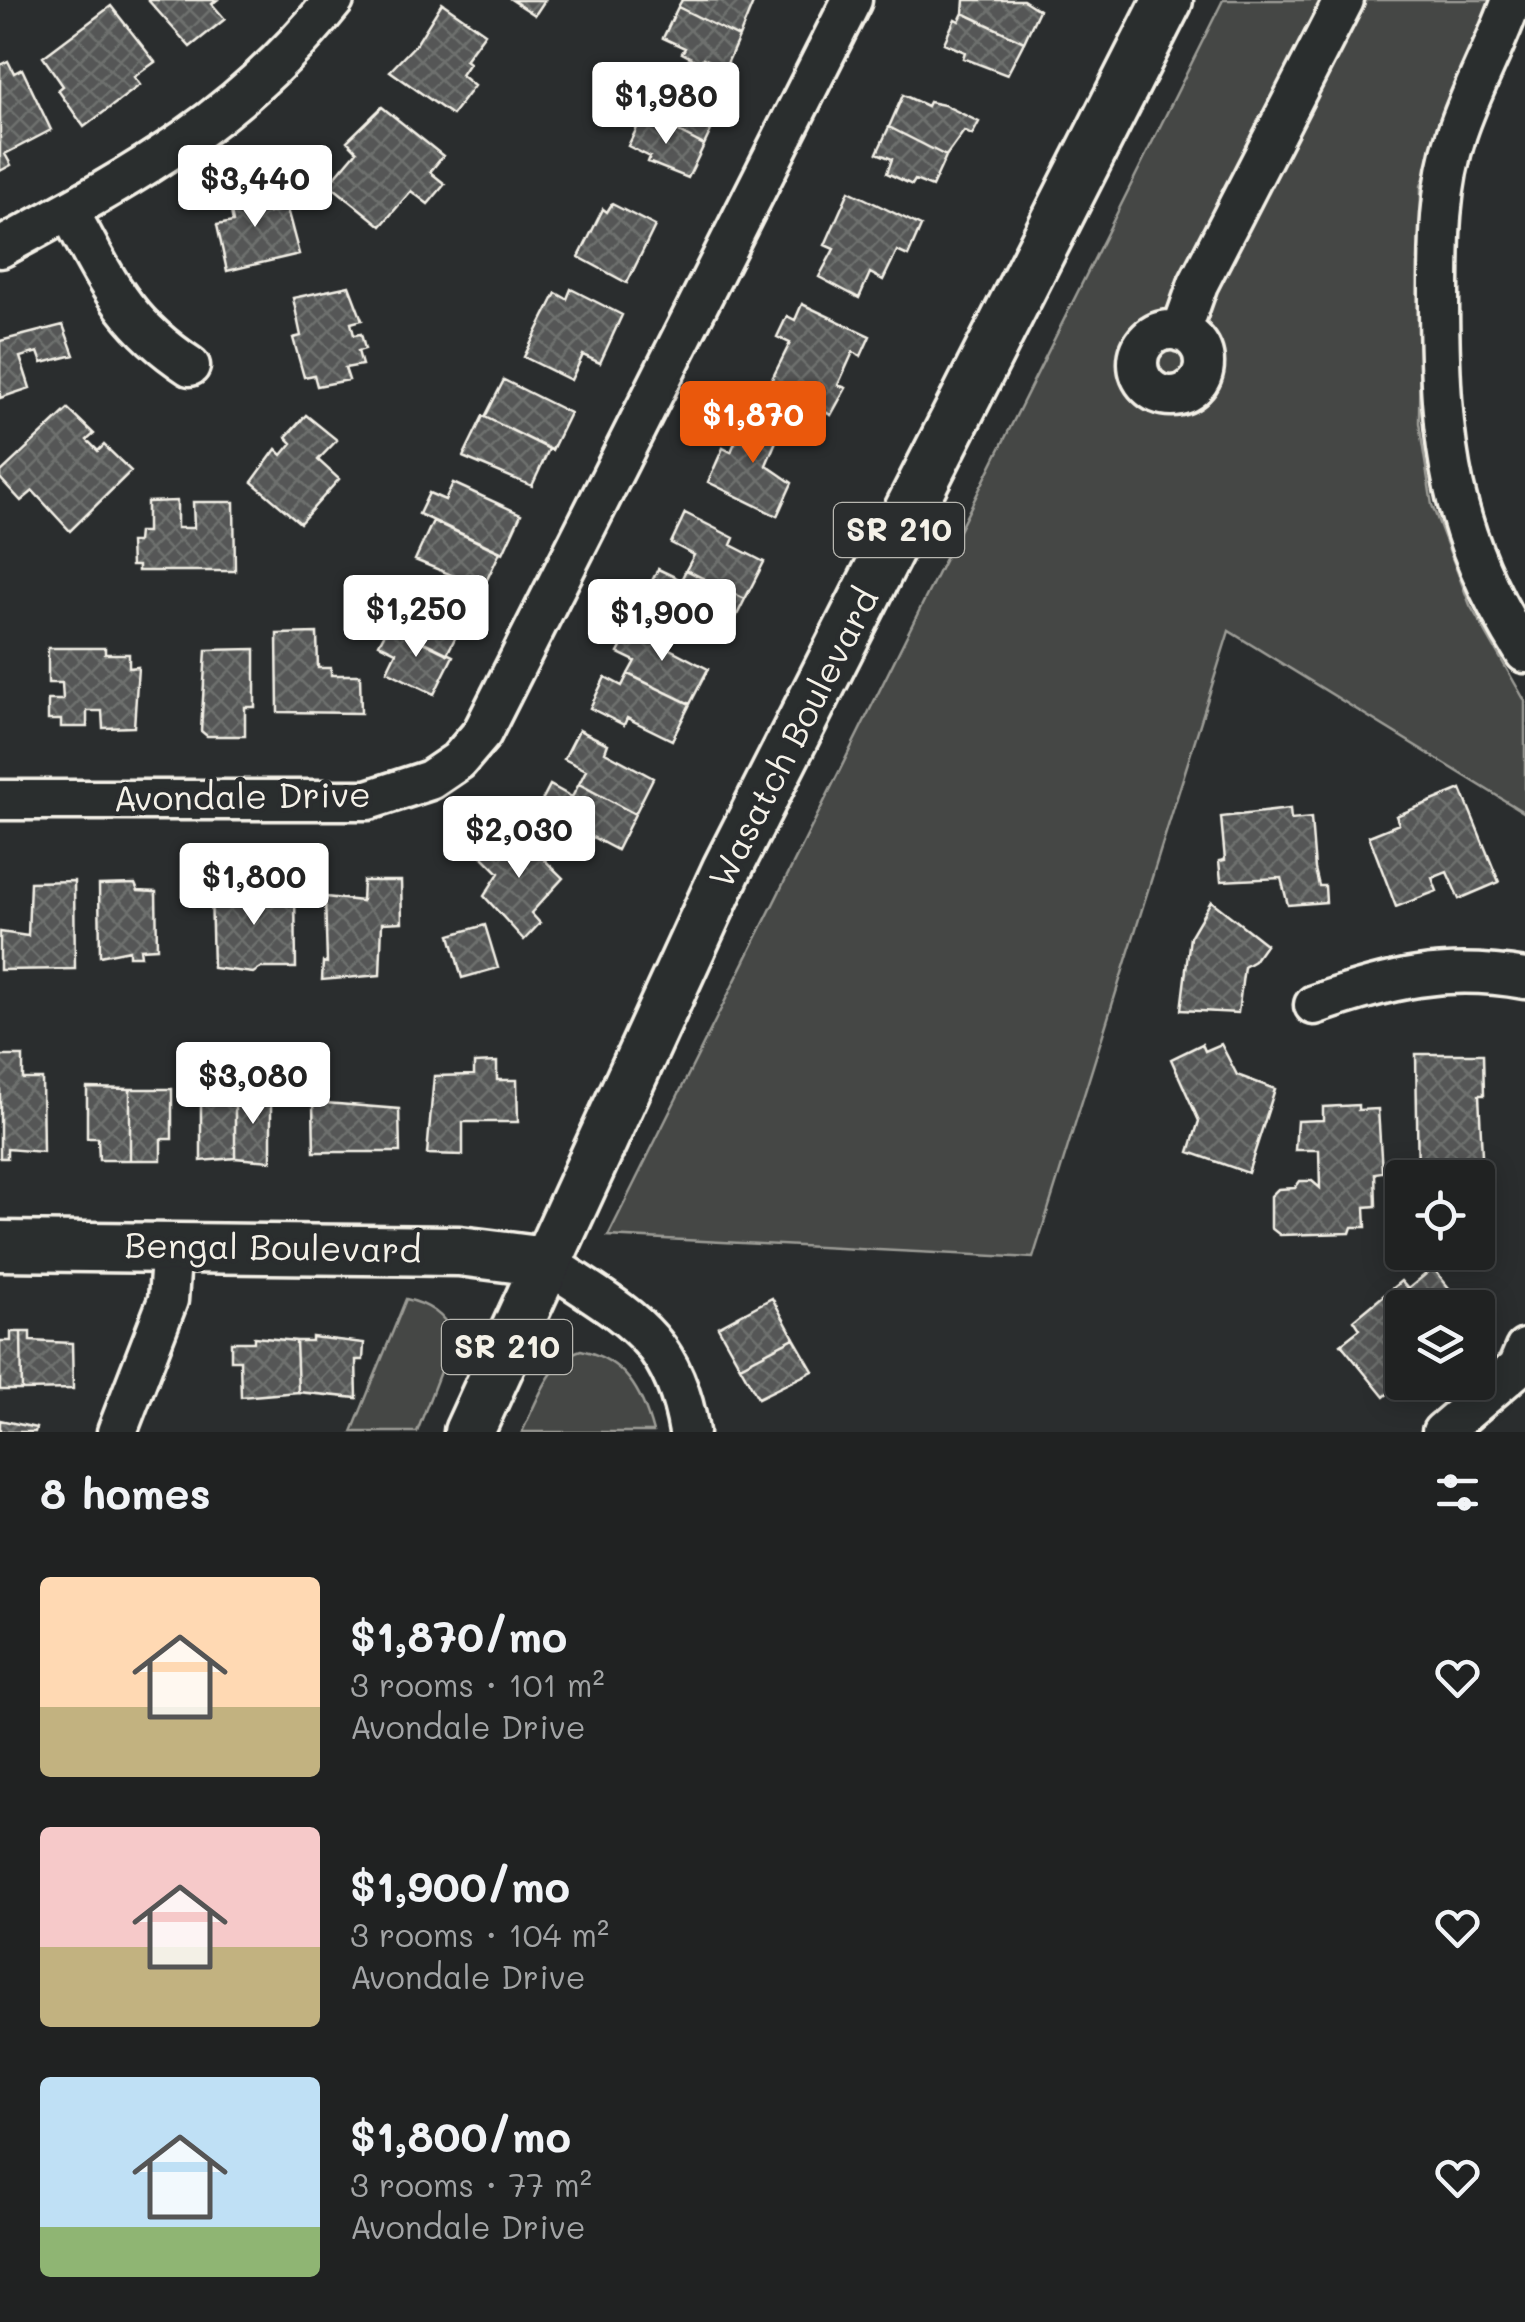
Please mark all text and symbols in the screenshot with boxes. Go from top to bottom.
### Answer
pin: $1,980 [585,62,747,147]
text: $1,980 [614,73,718,115]
pin: $3,440 [174,145,336,230]
text: $3,440 [200,156,310,198]
pin: $1,870 [672,381,834,466]
text: $1,870 [702,392,804,434]
road number: SR 210 [834,503,964,557]
pin: $1,250 [335,575,497,660]
pin: $1,900 [581,579,743,664]
street label: Wasatch Boulevard [697,579,888,895]
text: $1,250 [366,586,466,628]
text: $1,900 [610,590,714,632]
street label: Avondale Drive [113,770,371,820]
pin: $2,030 [438,796,600,881]
text: $2,030 [465,807,573,849]
pin: $1,800 [173,843,335,928]
text: $1,800 [202,854,306,896]
pin: $3,080 [172,1042,334,1127]
text: $3,080 [198,1053,308,1095]
map controls [1385,1160,1495,1400]
button: locate [1385,1160,1495,1270]
street label: Bengal Boulevard [124,1220,422,1272]
button: layers [1385,1290,1495,1400]
road number: SR 210 [442,1320,572,1374]
text: 8 homes [40,1465,211,1520]
icon: filters [1430,1465,1485,1520]
text: $1,870/mo [350,1608,567,1663]
icon: home [120,1617,240,1737]
icon: heart [1430,1650,1485,1705]
text: 3 rooms · 101 m² [350,1663,605,1705]
text: Avondale Drive [350,1705,585,1747]
text: $1,900/mo [350,1858,570,1913]
icon: home [120,1867,240,1987]
icon: heart [1430,1900,1485,1955]
text: 3 rooms · 104 m² [350,1913,609,1955]
text: Avondale Drive [350,1955,585,1997]
text: $1,800/mo [350,2108,571,2163]
icon: home [120,2117,240,2237]
icon: heart [1430,2150,1485,2205]
text: 3 rooms · 77 m² [350,2163,592,2205]
text: Avondale Drive [350,2205,585,2247]

